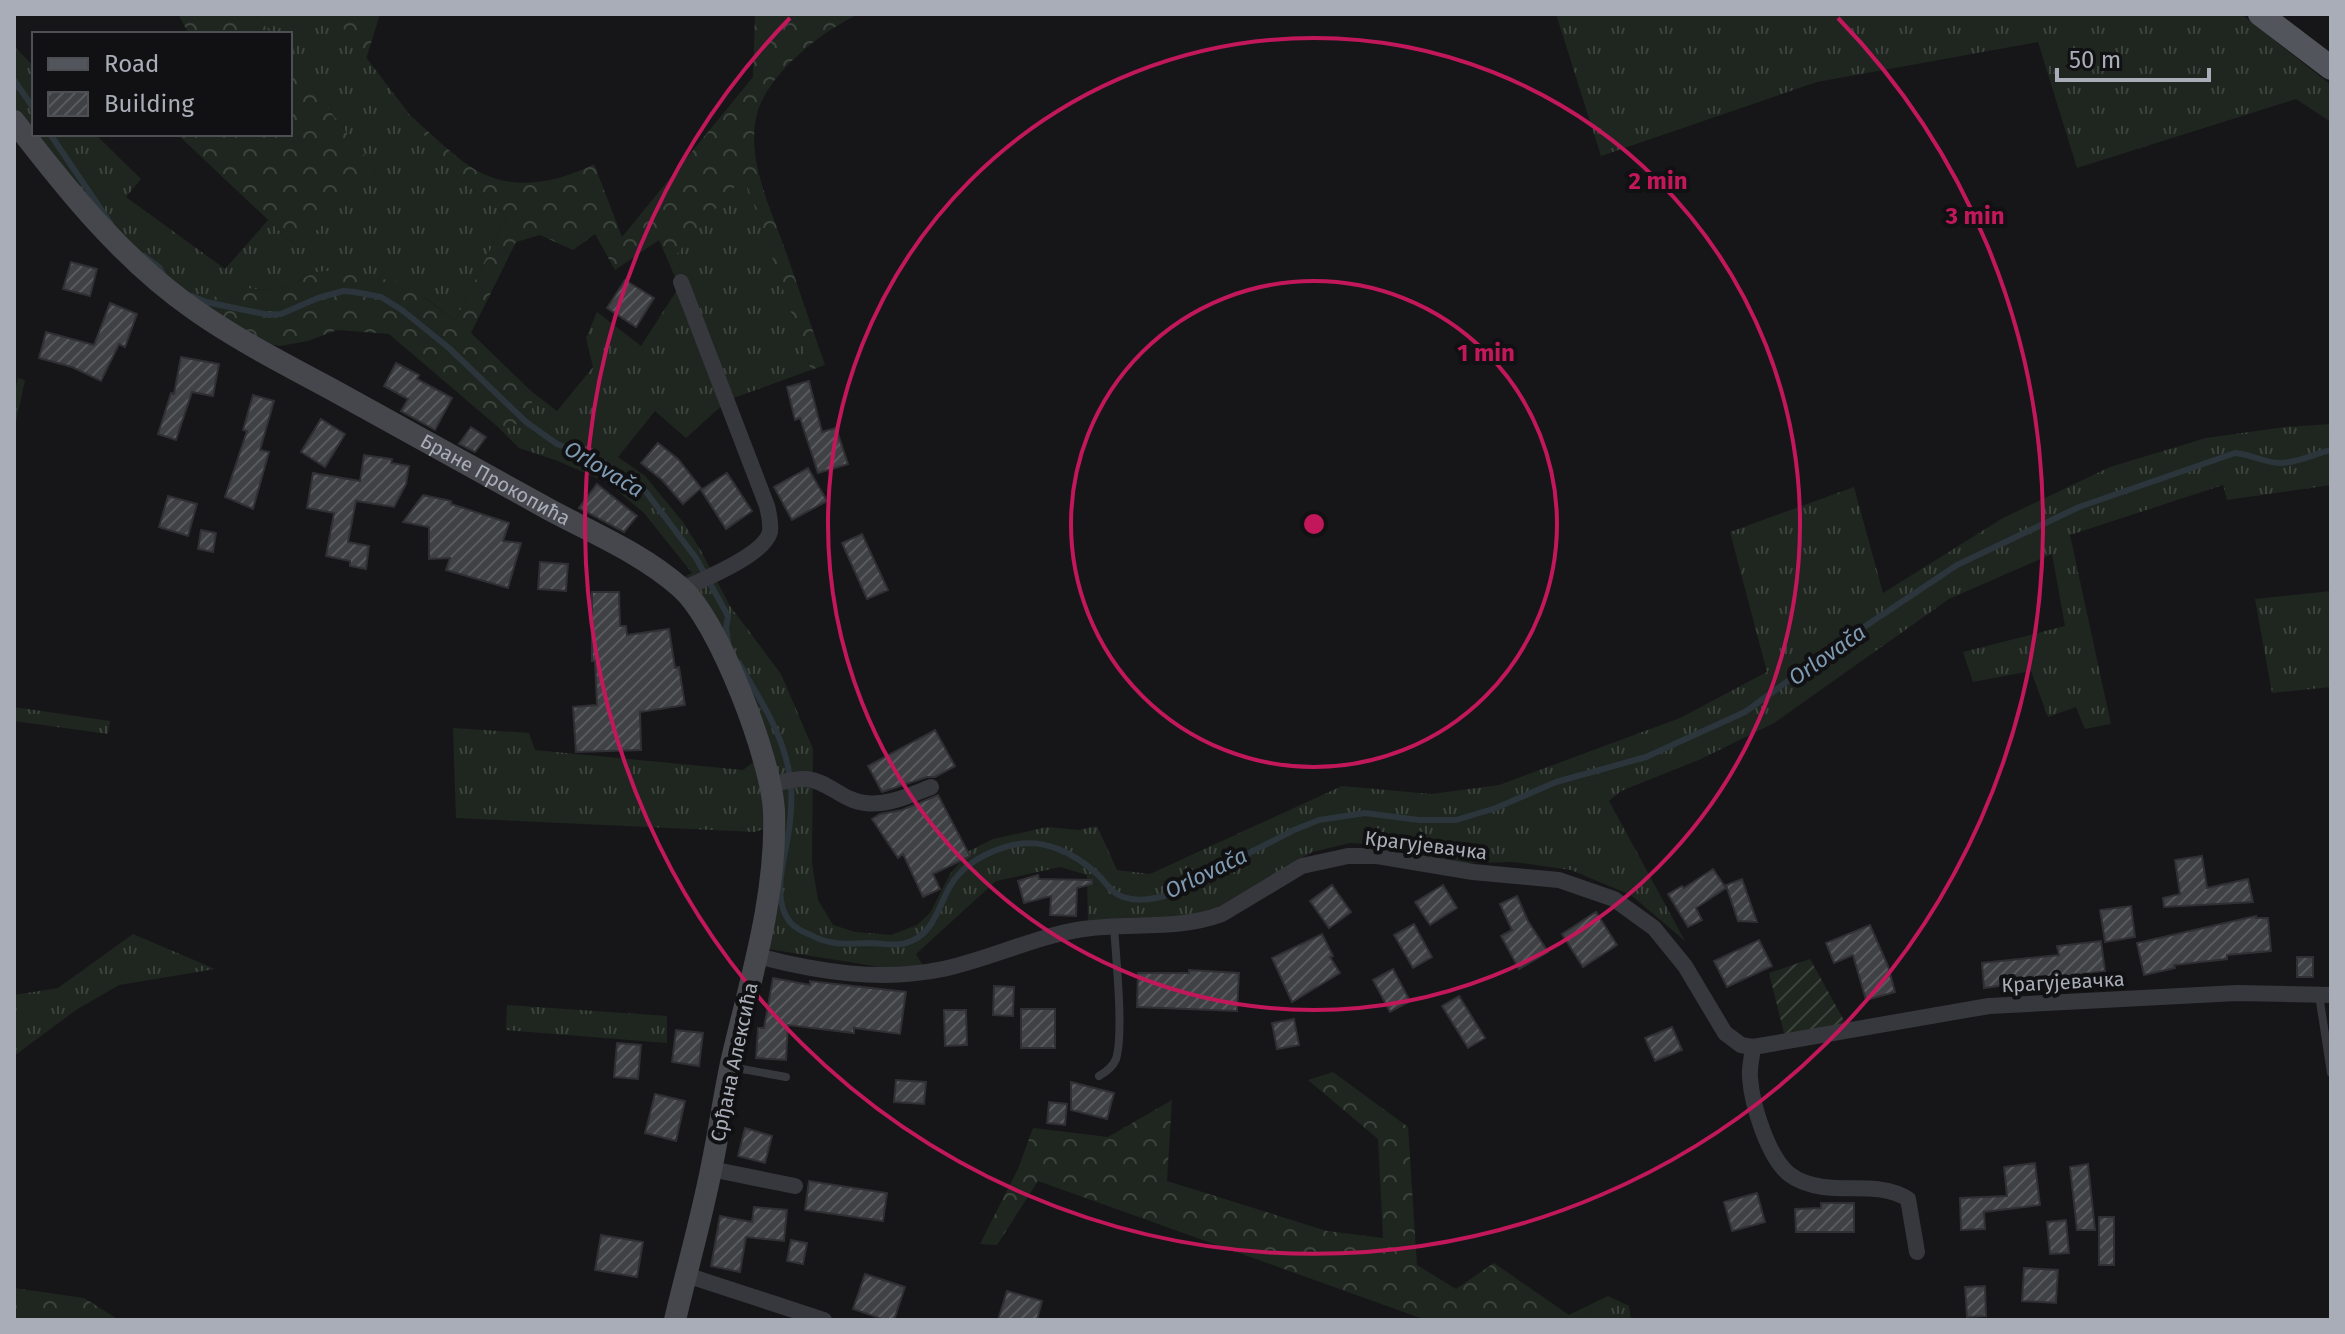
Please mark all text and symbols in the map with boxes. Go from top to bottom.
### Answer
legend [32,32,292,136]
scale bar [2057,32,2209,82]
text: 50 m [2069,46,2121,74]
text: Road [104,50,159,78]
text: Building [104,90,194,118]
text: 2 min [1629,167,1688,195]
text: 3 min [1944,202,2005,230]
text: 1 min [1457,339,1515,367]
street label: Бране Прокопића [416,429,574,531]
water label: Orlovača [559,435,649,503]
centre of rings [1300,510,1328,538]
water label: Orlovača [1783,619,1871,691]
street label: Крагујевачка [1363,826,1489,864]
water label: Orlovača [1161,842,1251,904]
street label: Крагујевачка [2001,967,2125,997]
street label: Срђана Алексића [705,980,763,1144]

